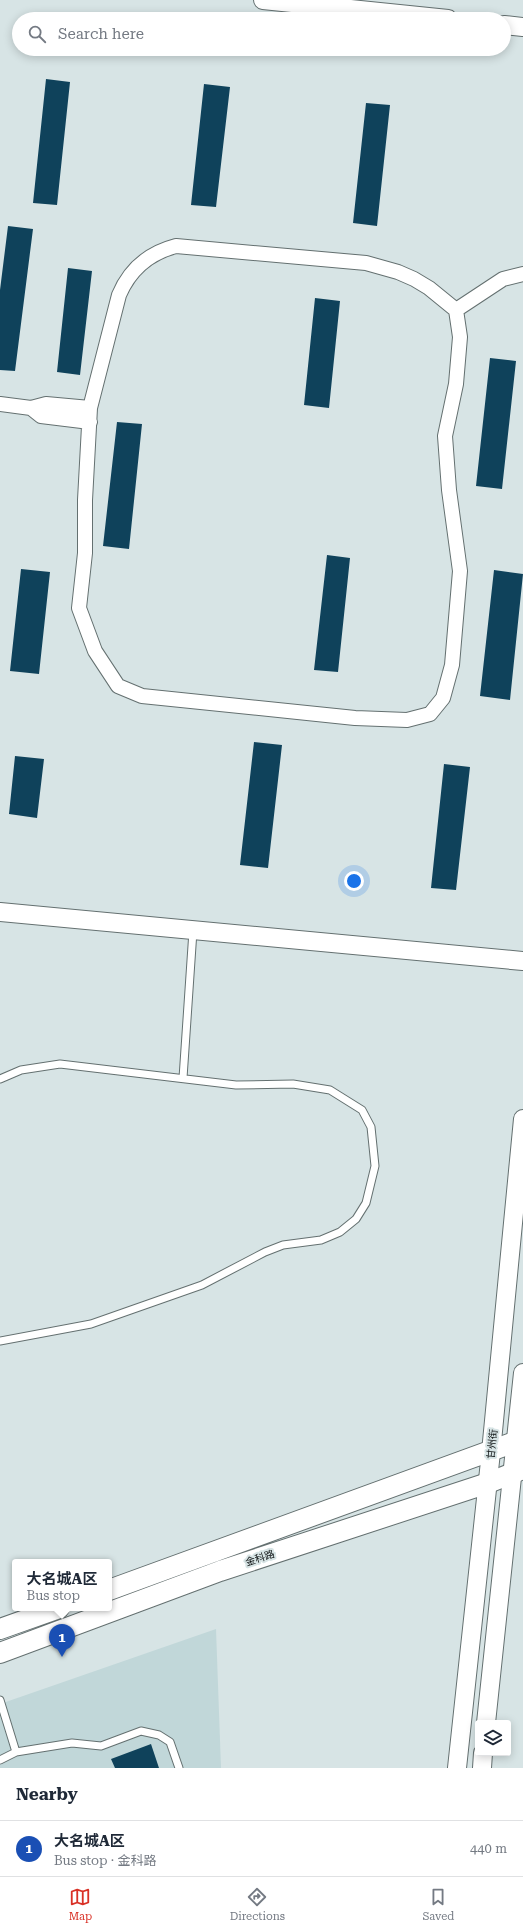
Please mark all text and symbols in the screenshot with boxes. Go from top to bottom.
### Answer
search box [12,12,511,56]
icon: search [26,23,48,45]
text: Search here [58,25,144,43]
your location [344,871,364,891]
street label: 甘州街 [485,1429,499,1459]
street label: 金科路 [244,1548,276,1568]
popup [12,1559,112,1611]
text: 大名城A区 [27,1570,97,1588]
text: Bus stop [27,1588,80,1603]
pin: 1 [49,1624,75,1657]
map controls [475,1720,511,1756]
button: layers [475,1720,511,1756]
text: Nearby [16,1784,78,1804]
text: 大名城A区 [54,1832,125,1850]
text: 1 [25,1841,33,1856]
text: 440 m [470,1841,507,1856]
text: Bus stop · 金科路 [54,1853,156,1868]
tab: Map [69,1886,92,1923]
tab: Directions [230,1886,285,1923]
tab: Saved [422,1886,454,1923]

